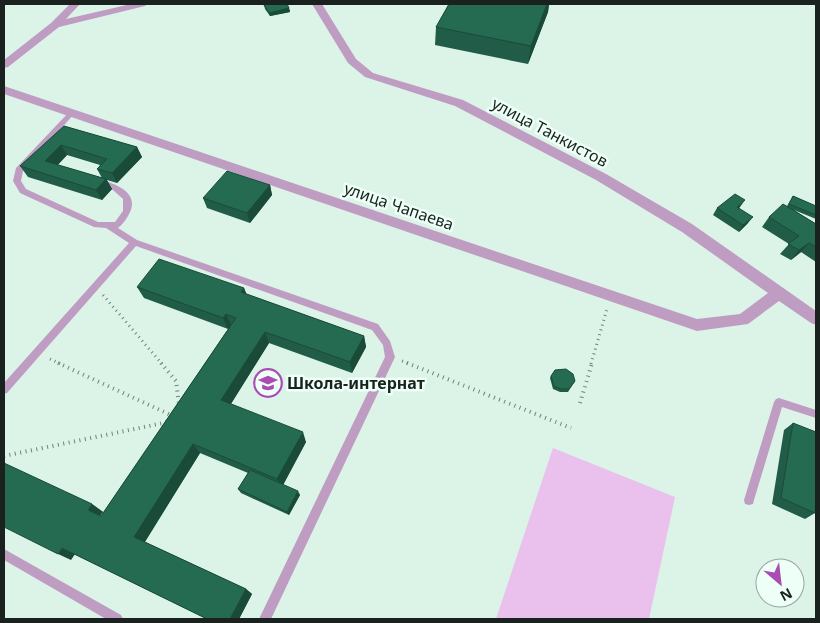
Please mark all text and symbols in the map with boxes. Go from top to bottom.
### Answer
street label: улица Танкистов [488,92,612,172]
street label: улица Чапаева [341,177,457,235]
school or university icon: Школа-интернат [253,368,283,398]
place label: Школа-интернат [287,372,425,394]
north arrow [755,558,805,608]
text: N [777,584,796,606]

